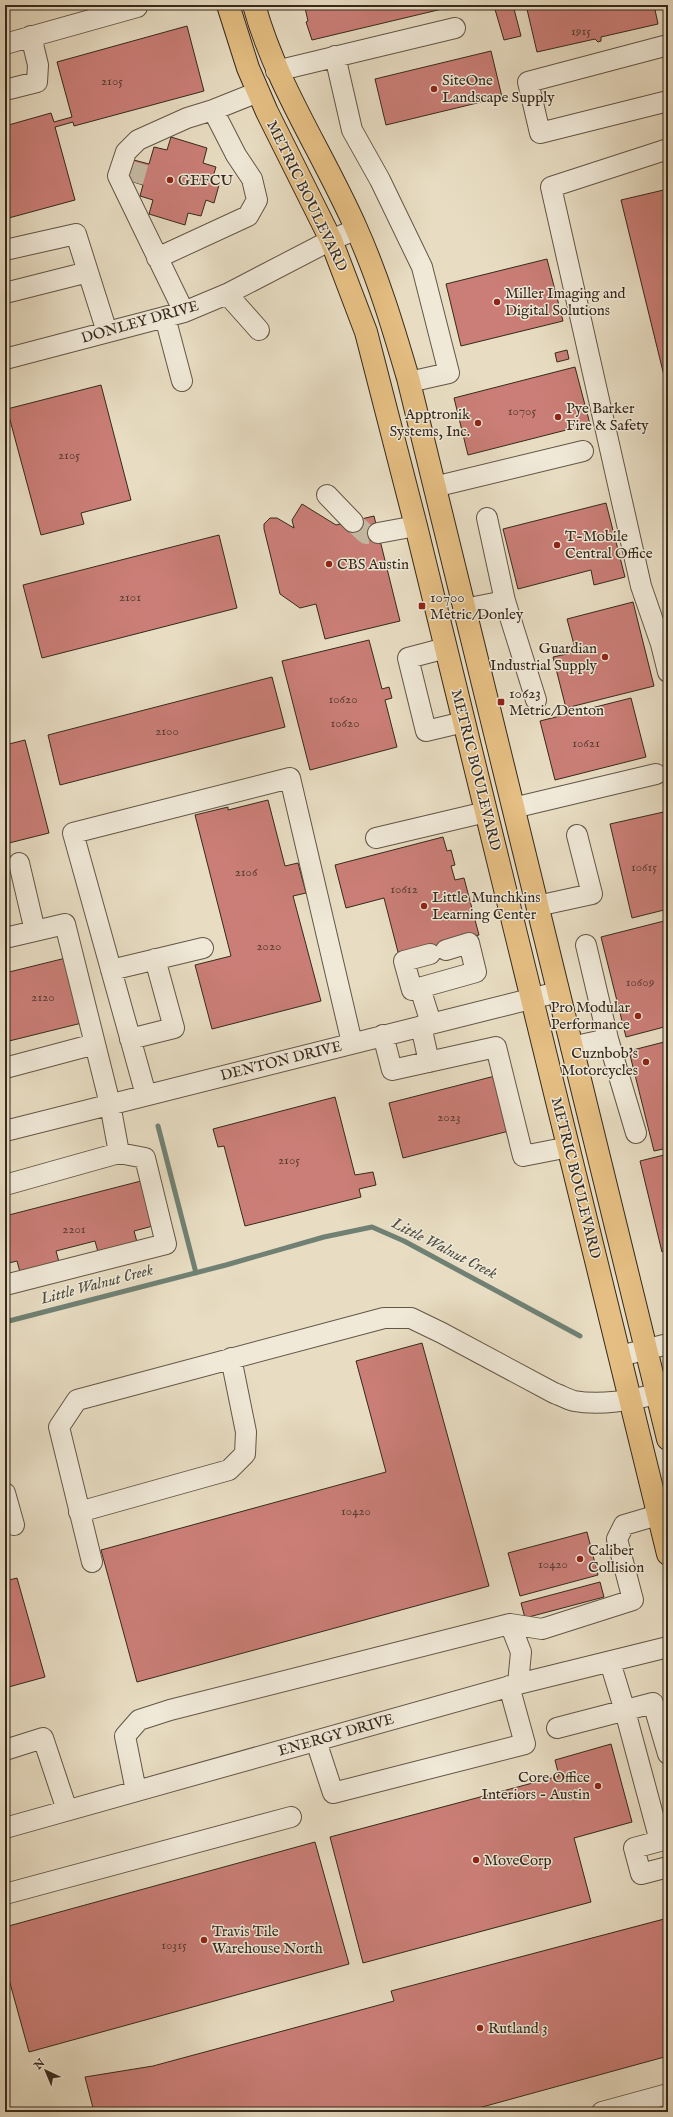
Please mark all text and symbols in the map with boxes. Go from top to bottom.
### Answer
house number: 1915 [571,23,591,40]
place label: SiteOne Landscape Supply [442,71,555,107]
house number: 2105 [101,73,123,90]
marker: SiteOne Landscape Supply [429,84,439,94]
street label: METRIC BOULEVARD [262,117,352,275]
place label: GEFCU [178,171,234,190]
marker: GEFCU [165,175,175,185]
place label: Miller Imaging and Digital Solutions [505,284,626,320]
street label: DONLEY DRIVE [79,296,201,348]
marker: Miller Imaging and Digital Solutions [492,297,502,307]
place label: Pye Barker Fire & Safety [566,399,649,435]
house number: 10705 [508,403,536,420]
place label: Apptronik Systems, Inc. [390,405,471,441]
marker: Pye Barker Fire & Safety [553,412,563,422]
marker: Apptronik Systems, Inc. [473,418,483,428]
house number: 2105 [58,447,80,464]
place label: T-Mobile Central Office [565,527,653,563]
marker: T-Mobile Central Office [552,540,562,550]
place label: CBS Austin [337,555,409,574]
marker: CBS Austin [324,559,334,569]
place label: 10700 Metric/Donley [430,588,524,624]
house number: 2101 [119,589,141,606]
marker: 10700 Metric/Donley [417,601,427,611]
place label: Guardian Industrial Supply [490,639,598,675]
marker: Guardian Industrial Supply [600,652,610,662]
place label: 10623 Metric/Denton [509,684,604,720]
street label: METRIC BOULEVARD [447,687,505,853]
house number: 10620 [328,691,358,708]
marker: 10623 Metric/Denton [496,697,506,707]
house number: 10620 [330,715,360,732]
house number: 2100 [155,723,179,740]
house number: 10621 [572,735,600,752]
house number: 10615 [631,859,657,876]
house number: 2106 [235,864,258,881]
house number: 10612 [390,881,418,898]
place label: Little Munchkins Learning Center [432,888,541,924]
marker: Little Munchkins Learning Center [419,901,429,911]
house number: 2020 [257,938,281,955]
house number: 10609 [626,974,655,991]
house number: 2120 [31,989,55,1006]
place label: Pro Modular Performance [551,998,630,1034]
marker: Pro Modular Performance [633,1011,643,1021]
street label: DENTON DRIVE [218,1037,344,1085]
place label: Cuznbob's Motorcycles [561,1044,638,1080]
marker: Cuznbob's Motorcycles [641,1057,651,1067]
street label: METRIC BOULEVARD [547,1095,605,1261]
house number: 2023 [437,1109,461,1126]
house number: 2105 [278,1152,300,1169]
water label: Little Walnut Creek [387,1213,501,1284]
house number: 2201 [62,1221,86,1238]
water label: Little Walnut Creek [38,1260,156,1310]
house number: 10420 [341,1503,371,1520]
place label: Caliber Collision [588,1541,644,1577]
marker: Caliber Collision [575,1554,585,1564]
house number: 10420 [538,1556,568,1573]
street label: ENERGY DRIVE [276,1709,396,1761]
place label: Core Office Interiors - Austin [481,1768,590,1804]
marker: Core Office Interiors - Austin [593,1781,603,1791]
place label: MoveCorp [484,1851,552,1870]
marker: MoveCorp [471,1855,481,1865]
place label: Travis Tile Warehouse North [212,1922,323,1958]
marker: Travis Tile Warehouse North [199,1935,209,1945]
house number: 10315 [161,1937,187,1954]
place label: Rutland 3 [488,2019,548,2038]
marker: Rutland 3 [475,2023,485,2033]
north arrow [26,2051,66,2091]
text: N [31,2056,48,2074]

